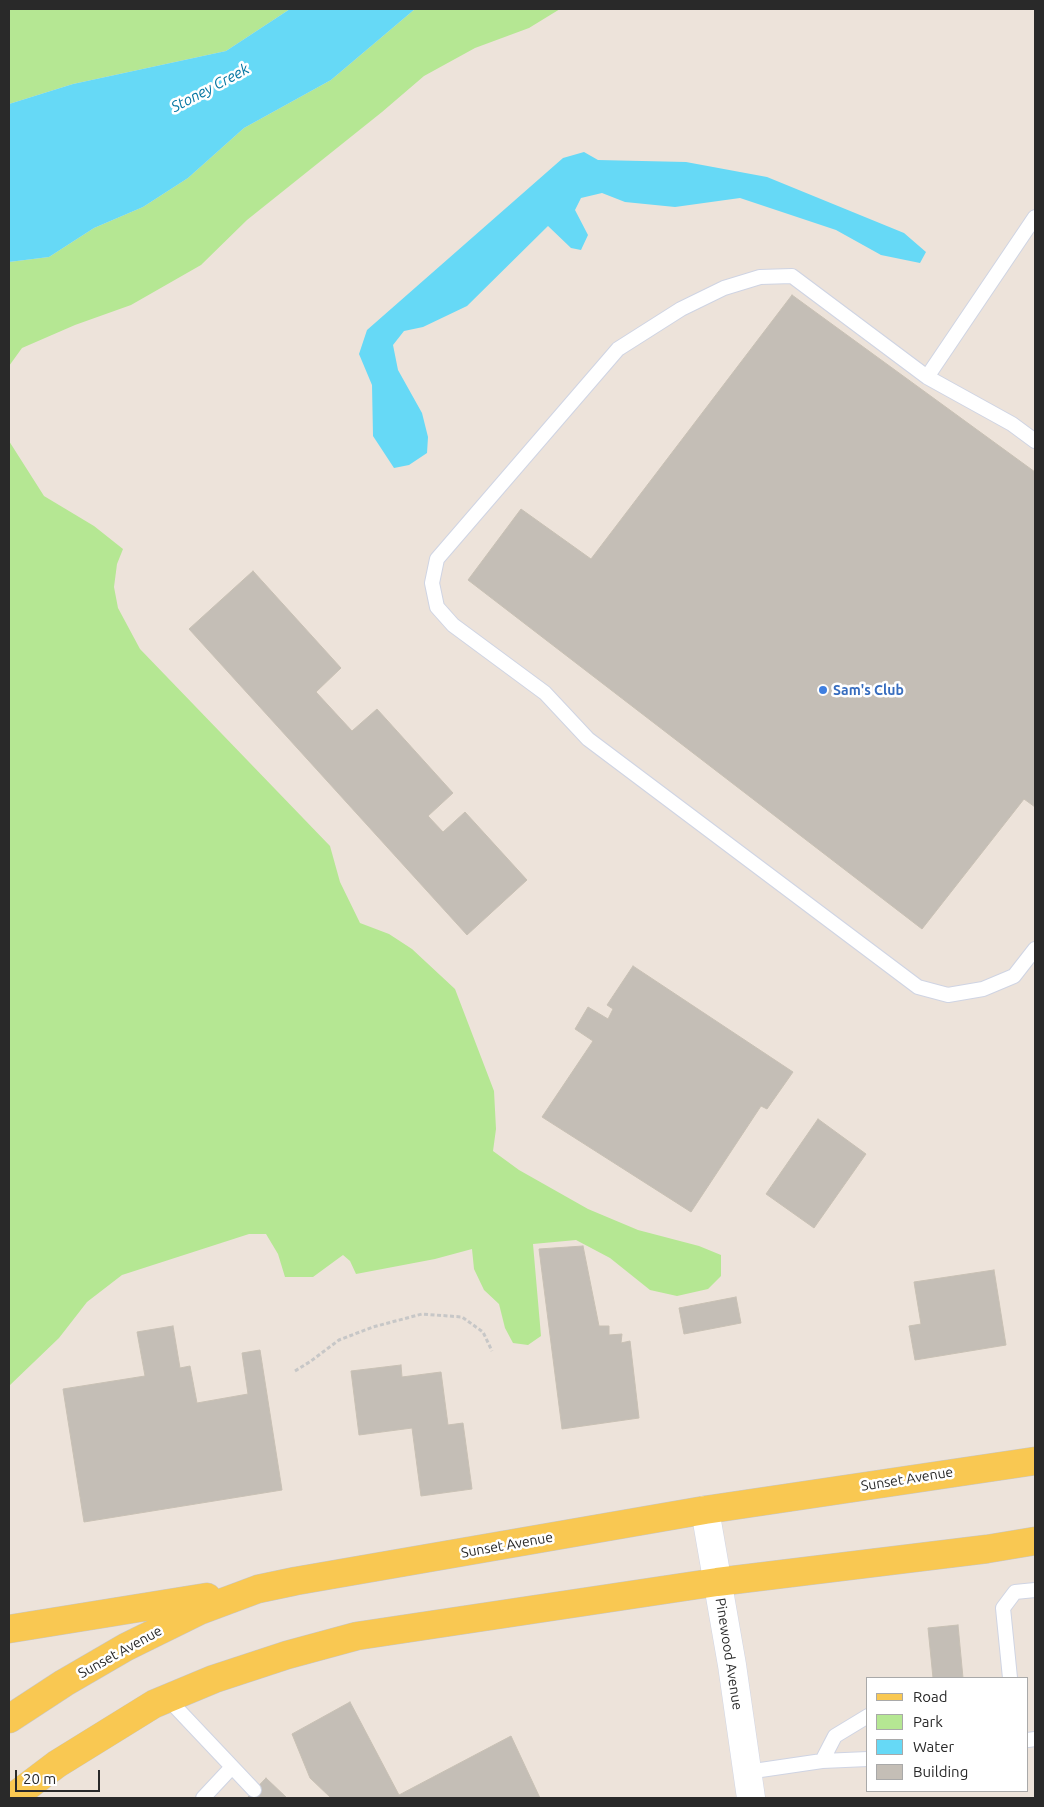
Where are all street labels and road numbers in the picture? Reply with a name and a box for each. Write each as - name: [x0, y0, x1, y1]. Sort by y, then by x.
- street label: Sunset Avenue: [860, 1463, 954, 1495]
- street label: Sunset Avenue: [460, 1529, 554, 1561]
- street label: Pinewood Avenue: [712, 1597, 746, 1711]
- street label: Sunset Avenue: [75, 1622, 165, 1682]

